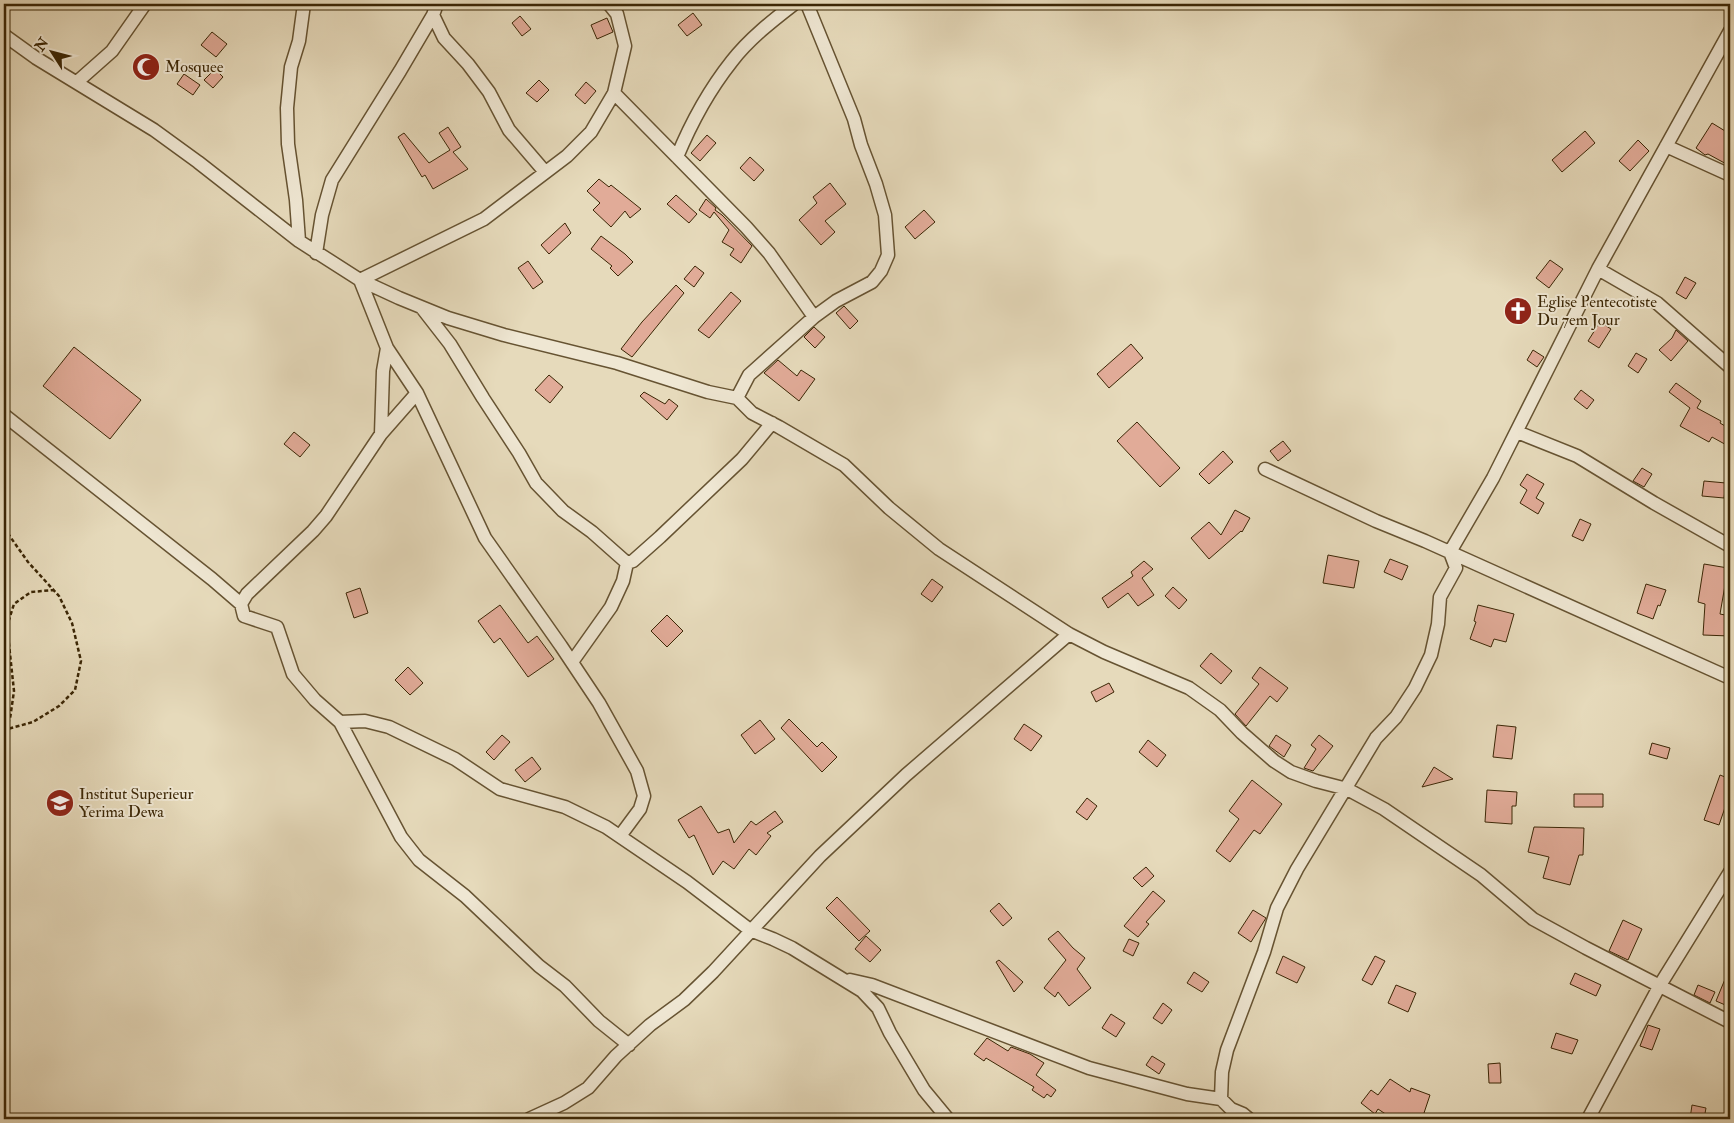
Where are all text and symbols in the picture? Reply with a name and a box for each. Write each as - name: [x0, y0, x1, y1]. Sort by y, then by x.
- north arrow: [28, 28, 78, 78]
- text: N: [31, 34, 53, 56]
- mosque icon: Mosquee: [131, 52, 161, 82]
- place label: Mosquee: [165, 57, 224, 77]
- place label: Eglise Pentecotiste Du 7em Jour: [1537, 292, 1657, 331]
- church icon: Eglise Pentecotiste Du 7em Jour: [1503, 296, 1533, 326]
- place label: Institut Superieur Yerima Dewa: [79, 784, 194, 822]
- school or university icon: Institut Superieur Yerima Dewa: [45, 788, 75, 818]

